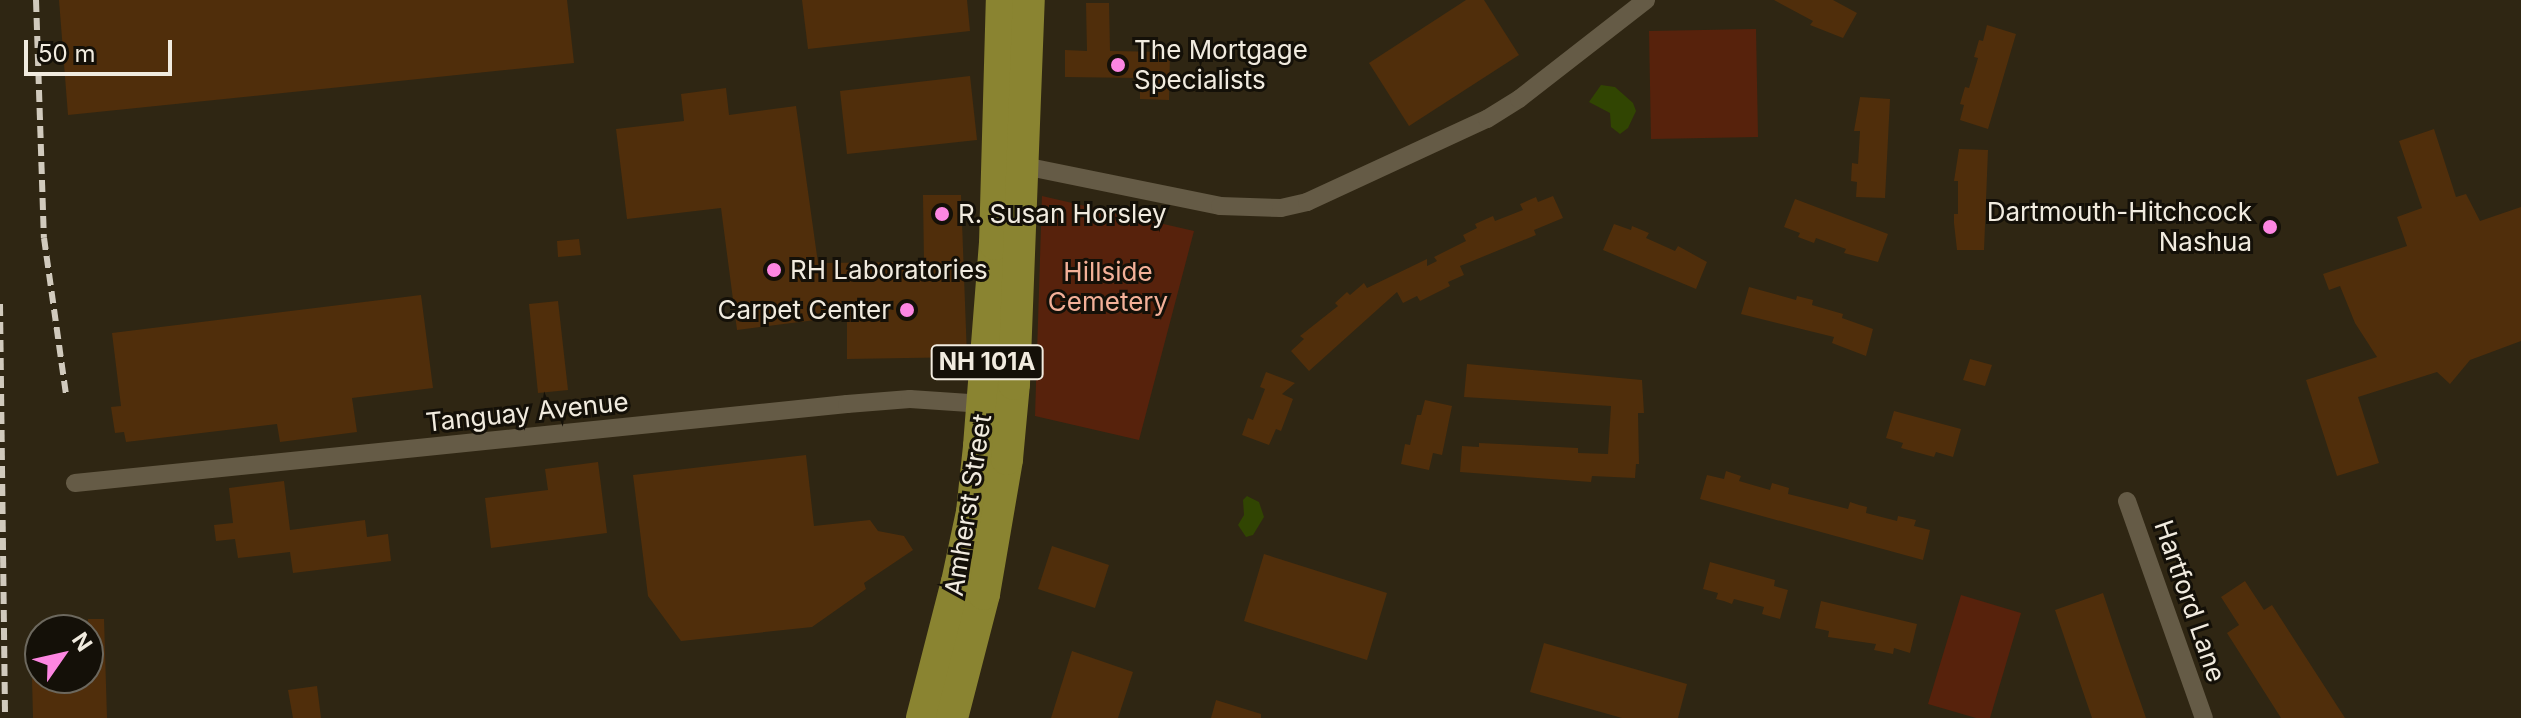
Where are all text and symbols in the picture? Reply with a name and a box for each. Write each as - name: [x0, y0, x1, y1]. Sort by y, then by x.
- scale bar: [28, 24, 176, 74]
- place label: The Mortgage Specialists: [1134, 34, 1308, 96]
- text: 50 m: [38, 39, 96, 68]
- marker: The Mortgage Specialists: [1109, 56, 1127, 74]
- place label: Dartmouth-Hitchcock Nashua: [1987, 196, 2252, 258]
- place label: R. Susan Horsley: [958, 198, 1167, 230]
- marker: R. Susan Horsley: [933, 205, 951, 223]
- marker: Dartmouth-Hitchcock Nashua: [2259, 216, 2281, 238]
- place label: RH Laboratories: [790, 254, 988, 286]
- park label: Hillside Cemetery: [1048, 256, 1168, 318]
- marker: RH Laboratories: [765, 261, 783, 279]
- place label: Carpet Center: [718, 294, 891, 326]
- marker: Carpet Center: [898, 301, 916, 319]
- road number: NH 101A: [929, 342, 1045, 382]
- street label: Tanguay Avenue: [424, 386, 630, 438]
- street label: Amherst Street: [938, 412, 998, 598]
- street label: Hartford Lane: [2148, 516, 2232, 686]
- north arrow: [24, 614, 104, 694]
- text: N: [67, 627, 98, 656]

